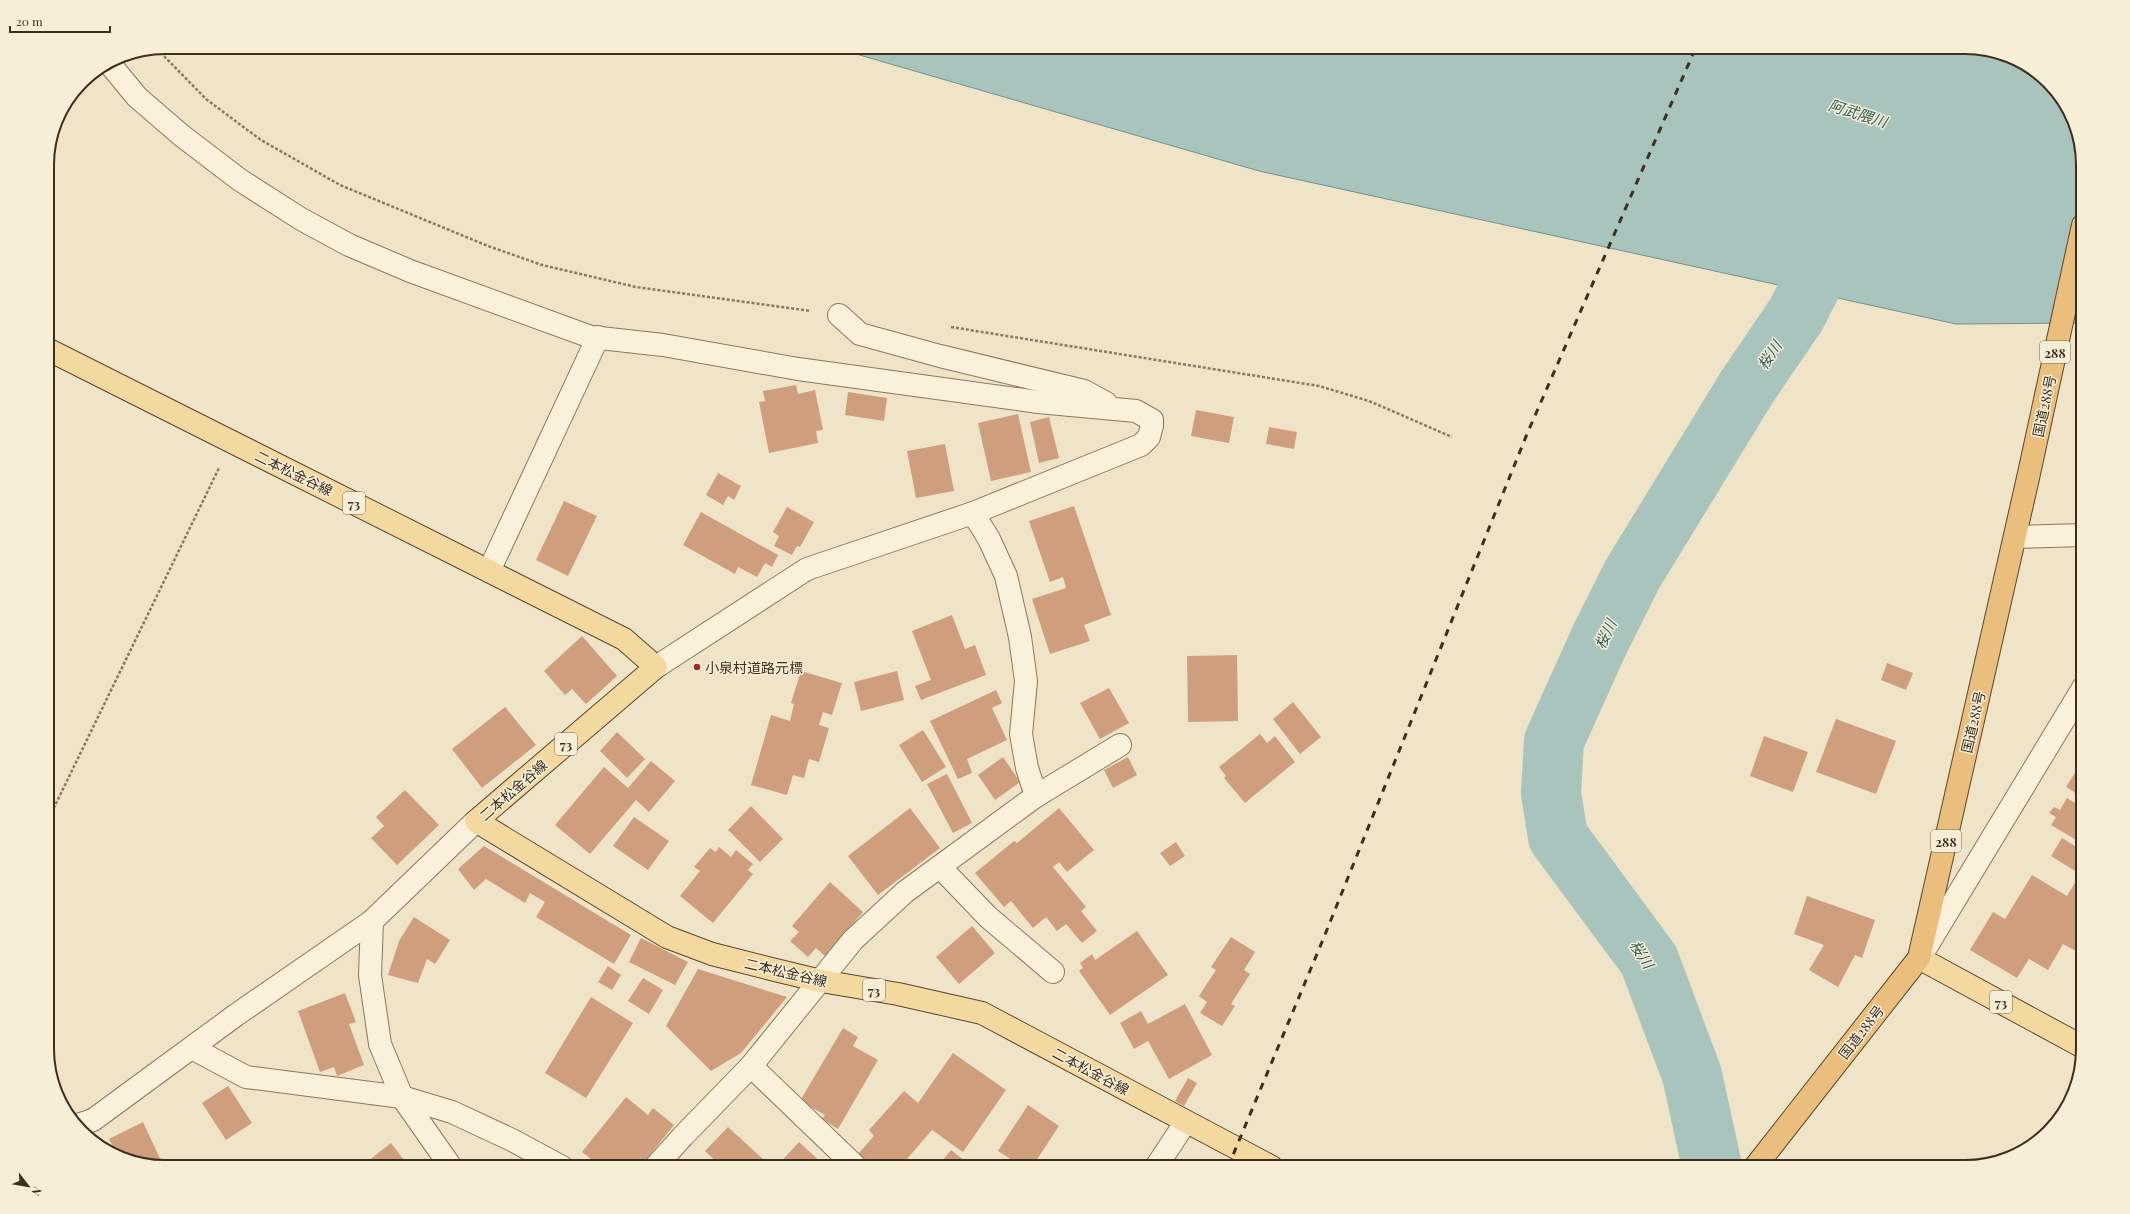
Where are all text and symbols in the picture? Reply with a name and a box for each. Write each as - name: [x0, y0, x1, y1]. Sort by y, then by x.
- scale bar: [10, 8, 110, 34]
- text: 20 m: [16, 13, 43, 29]
- water label: 阿武隈川: [1826, 94, 1892, 132]
- water label: 桜川: [1752, 335, 1787, 373]
- road number: 288: [2040, 341, 2070, 363]
- street label: 国道288号: [2028, 373, 2060, 439]
- street label: 二本松金谷線: [252, 446, 336, 500]
- road number: 73: [343, 492, 365, 514]
- water label: 桜川: [1590, 614, 1621, 652]
- place label: 小泉村道路元標: [705, 658, 803, 677]
- marker: 小泉村道路元標: [692, 662, 702, 672]
- street label: 国道288号: [1957, 689, 1989, 755]
- road number: 73: [555, 733, 577, 755]
- street label: 二本松金谷線: [475, 755, 551, 825]
- road number: 288: [1931, 830, 1961, 852]
- water label: 桜川: [1626, 936, 1659, 974]
- street label: 二本松金谷線: [743, 953, 829, 991]
- road number: 73: [863, 979, 885, 1001]
- road number: 73: [1990, 991, 2012, 1013]
- street label: 国道288号: [1834, 1001, 1888, 1063]
- street label: 二本松金谷線: [1049, 1043, 1133, 1099]
- north arrow: [8, 1166, 48, 1206]
- text: N: [28, 1184, 45, 1199]

